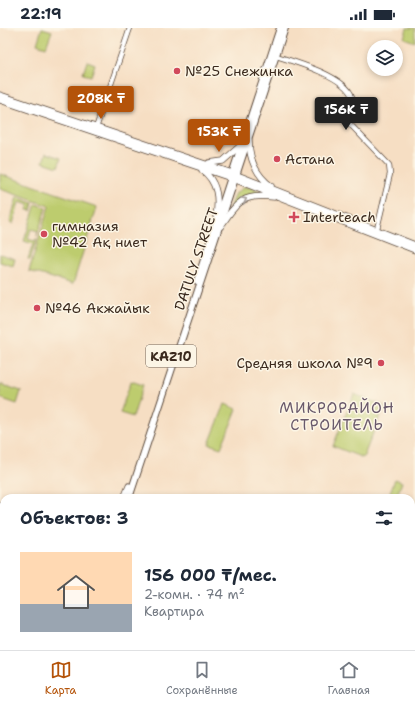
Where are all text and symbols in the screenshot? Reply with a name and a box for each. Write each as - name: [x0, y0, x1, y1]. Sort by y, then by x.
- text: 22:19: [20, 4, 62, 24]
- map controls: [367, 40, 403, 76]
- button: layers: [367, 40, 403, 76]
- place label: №25 Снежинка: [185, 62, 293, 80]
- marker: №25 Снежинка: [172, 66, 182, 76]
- pin: 208K ₸: [68, 86, 134, 120]
- text: 208K ₸: [77, 90, 125, 107]
- pin: 156K ₸: [313, 97, 379, 131]
- text: 156K ₸: [324, 101, 368, 118]
- pin: 153K ₸: [186, 119, 252, 153]
- text: 153K ₸: [197, 123, 241, 140]
- place label: Астана: [285, 150, 334, 168]
- marker: Астана: [272, 154, 282, 164]
- one-way arrow: [240, 197, 248, 205]
- street label: DATULY STREET: [170, 205, 222, 313]
- place label: Interteach: [303, 208, 376, 226]
- marker: Interteach: [288, 211, 300, 223]
- place label: гимназия №42 Ақ ниет: [52, 217, 148, 251]
- marker: гимназия №42 Ақ ниет: [39, 229, 49, 239]
- place label: №46 Акжайык: [45, 299, 150, 317]
- marker: №46 Акжайык: [32, 303, 42, 313]
- road number: KAZ10: [146, 345, 196, 367]
- place label: Средняя школа №9: [237, 354, 373, 372]
- marker: Средняя школа №9: [376, 358, 386, 368]
- district label: МИКРОРАЙОН СТРОИТЕЛЬ: [279, 397, 395, 435]
- text: Объектов: 3: [20, 507, 129, 529]
- icon: filters: [373, 507, 395, 529]
- text: 156 000 ₸/мес.: [144, 564, 277, 586]
- icon: home: [52, 568, 100, 616]
- text: 2-комн. · 74 m²: [144, 586, 245, 603]
- text: Квартира: [144, 603, 204, 620]
- tab: Карта: [45, 659, 76, 698]
- tab: Сохранённые: [166, 659, 238, 698]
- tab: Главная: [327, 659, 370, 698]

